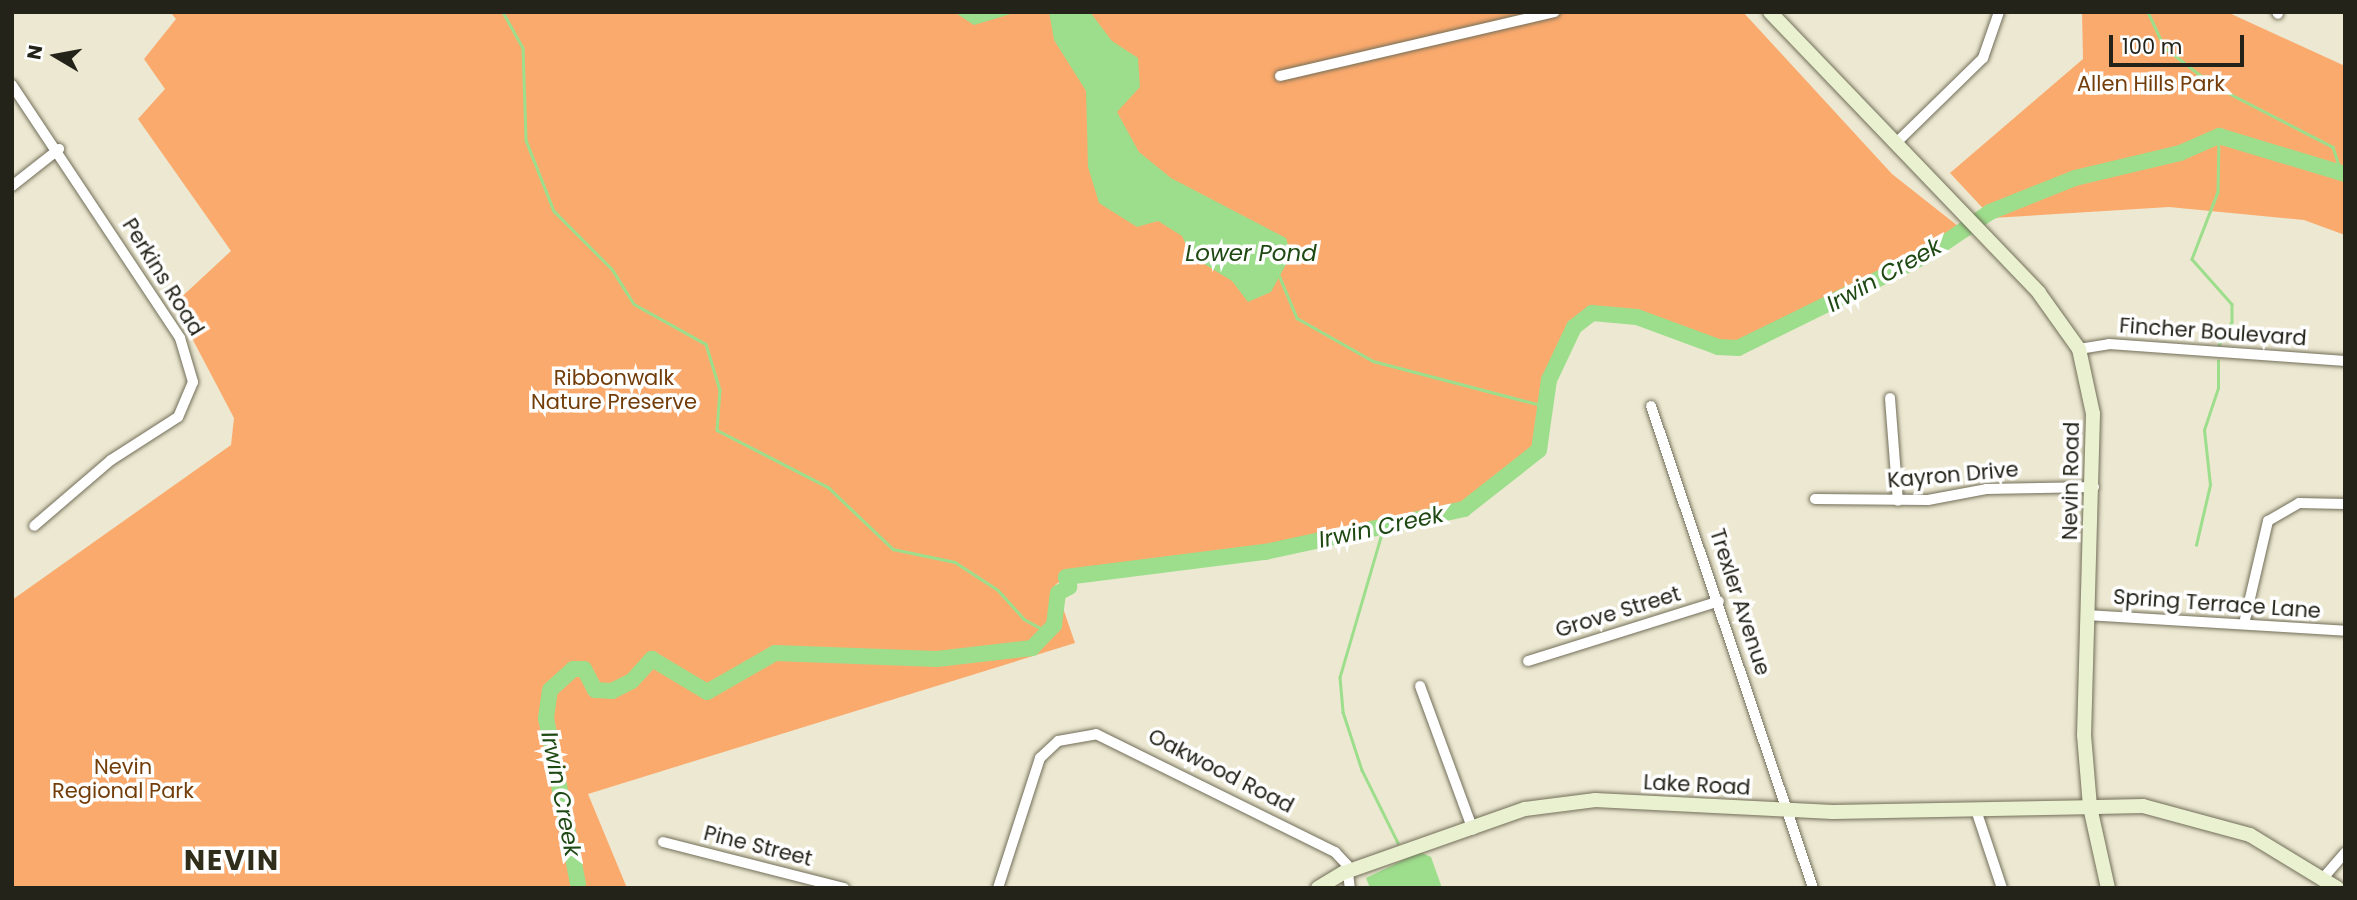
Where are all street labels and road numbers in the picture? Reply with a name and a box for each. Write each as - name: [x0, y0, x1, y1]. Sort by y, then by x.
- street label: Perkins Road: [117, 214, 209, 340]
- street label: Fincher Boulevard: [2118, 313, 2308, 351]
- street label: Nevin Road: [2057, 422, 2085, 540]
- street label: Kayron Drive: [1886, 457, 2020, 493]
- street label: Trexler Avenue: [1704, 525, 1776, 679]
- street label: Grove Street: [1552, 581, 1684, 643]
- street label: Spring Terrace Lane: [2112, 584, 2322, 624]
- street label: Oakwood Road: [1144, 723, 1298, 819]
- street label: Lake Road: [1643, 770, 1751, 800]
- street label: Pine Street: [701, 820, 815, 872]

